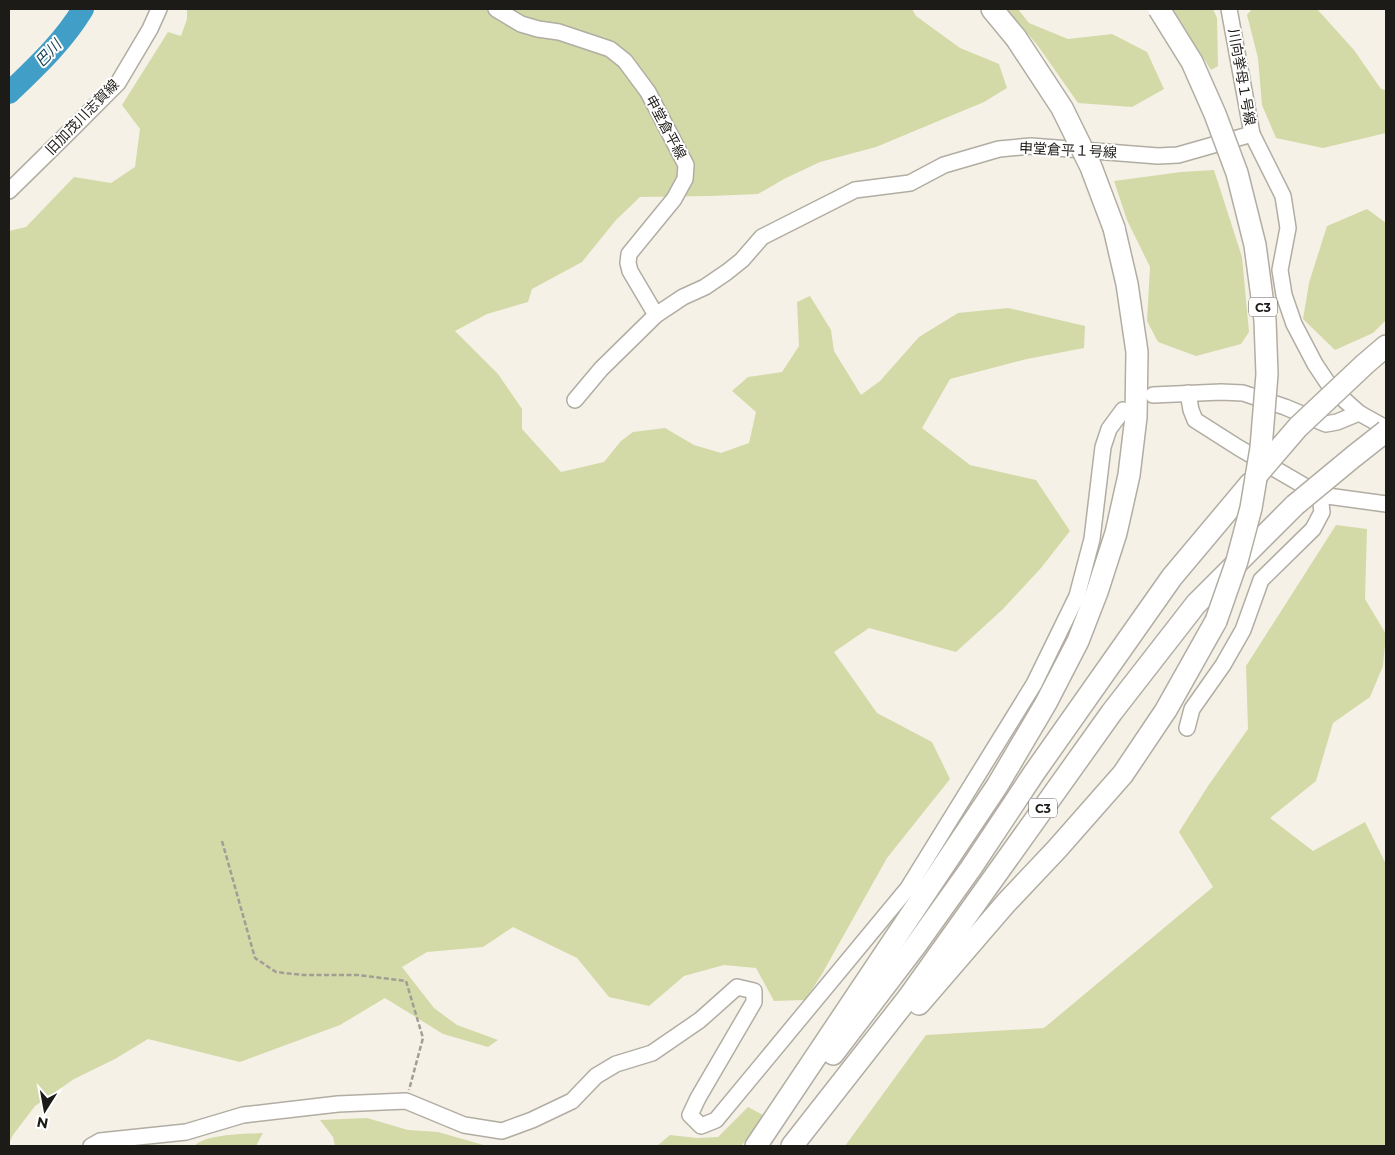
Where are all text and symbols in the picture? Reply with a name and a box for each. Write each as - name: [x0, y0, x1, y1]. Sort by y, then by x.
- street label: 川向挙母１号線: [1225, 27, 1259, 127]
- water label: 巴川: [31, 34, 67, 70]
- street label: 旧加茂川志賀線: [41, 76, 123, 158]
- street label: 申堂倉平線: [642, 92, 690, 162]
- street label: 申堂倉平１号線: [1019, 138, 1117, 162]
- road number: C3: [1249, 298, 1277, 316]
- road number: C3: [1029, 798, 1057, 818]
- north arrow: [20, 1085, 70, 1135]
- text: N: [35, 1113, 50, 1133]

